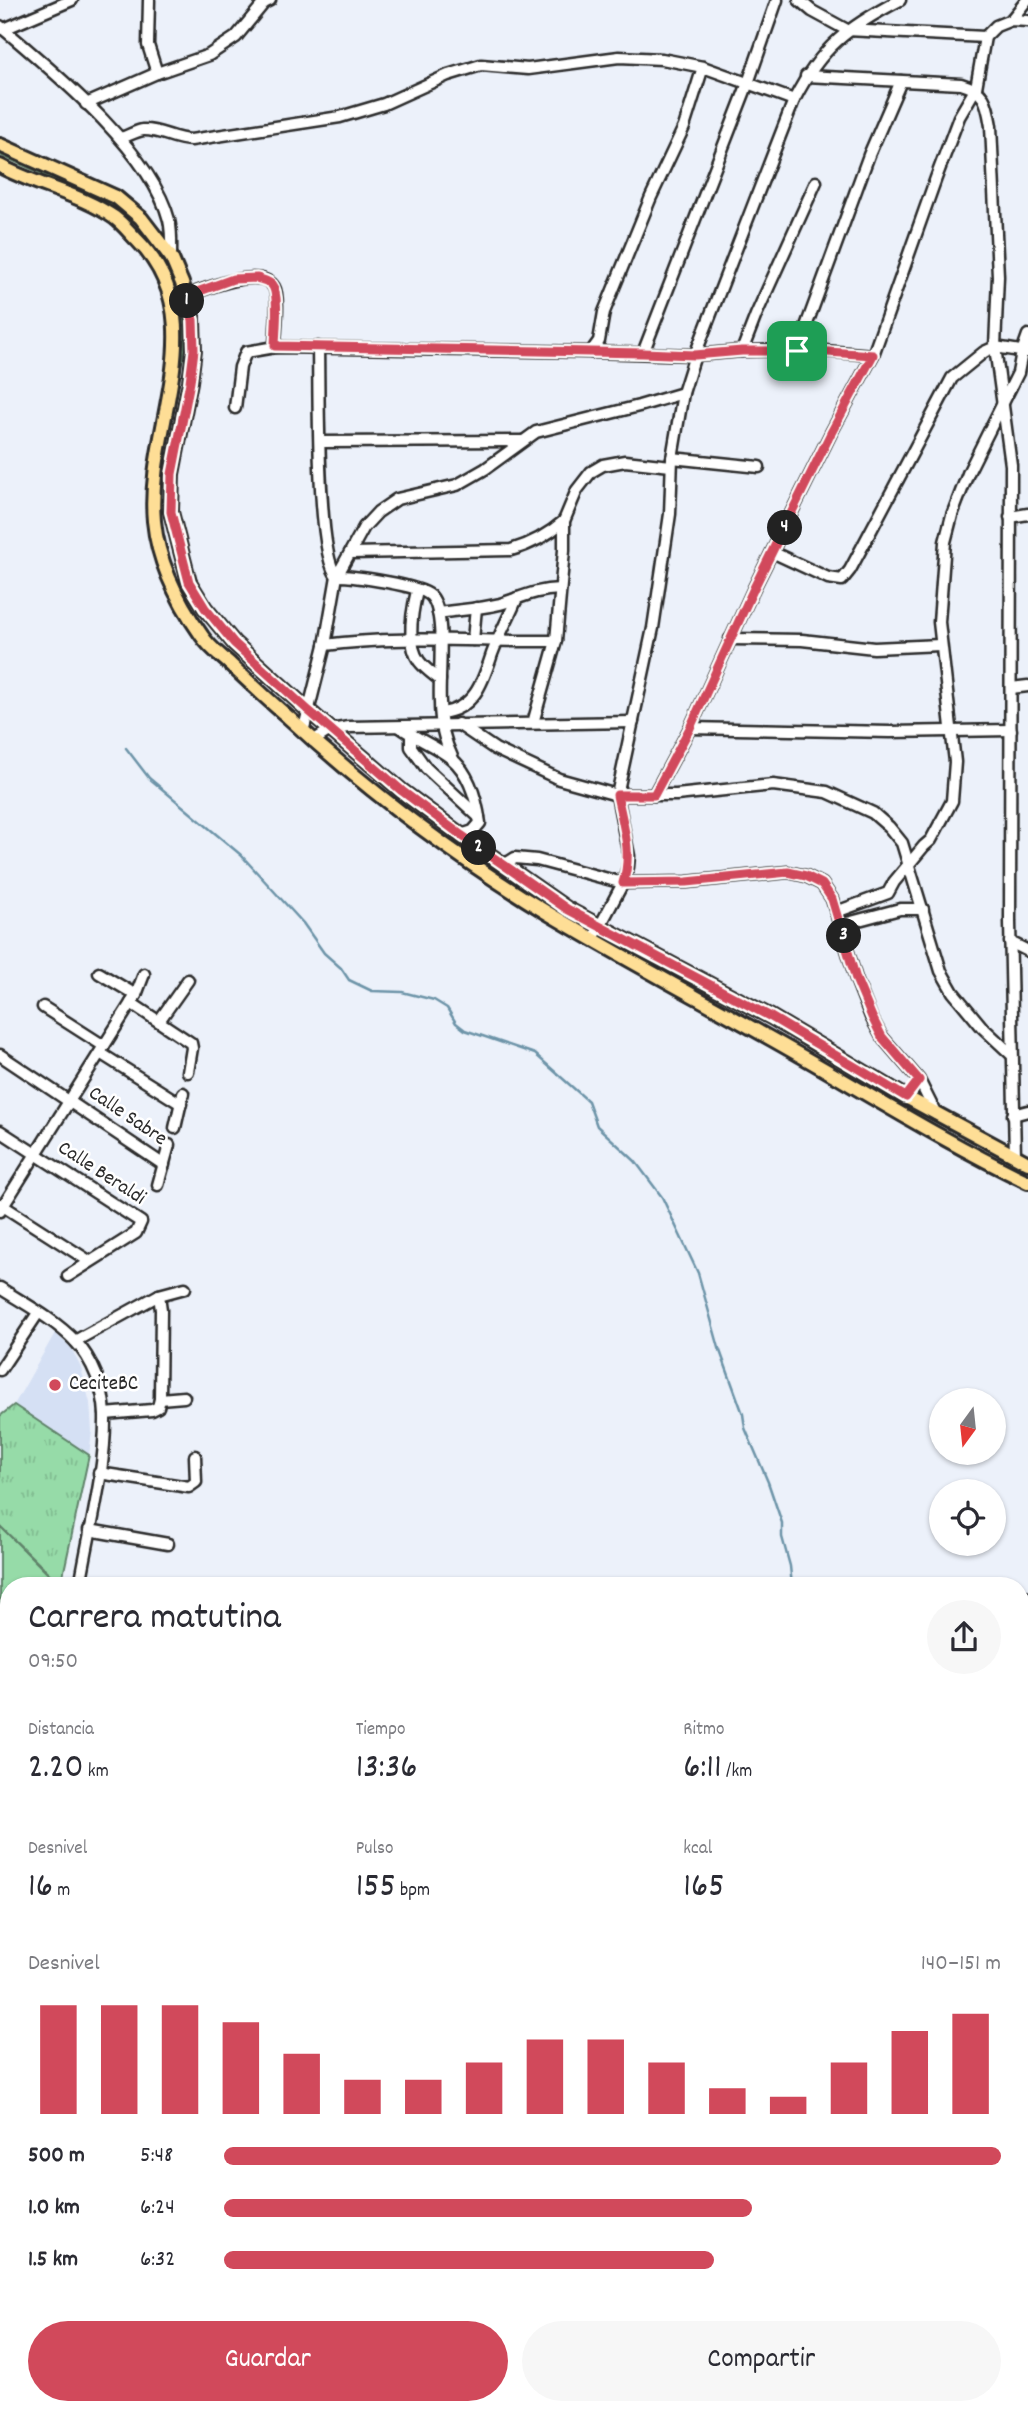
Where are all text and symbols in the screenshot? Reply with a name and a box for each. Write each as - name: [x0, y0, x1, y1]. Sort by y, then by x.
- pin: 1: [170, 284, 204, 318]
- text: 1: [184, 287, 189, 314]
- pin: [767, 321, 827, 381]
- icon: arrive: [778, 332, 816, 370]
- pin: 4: [768, 510, 802, 546]
- text: 4: [781, 514, 788, 541]
- pin: 2: [462, 830, 496, 866]
- text: 2: [474, 834, 483, 861]
- pin: 3: [826, 918, 862, 954]
- text: 3: [839, 922, 848, 949]
- street label: Calle Sabre: [82, 1080, 172, 1154]
- street label: Calle Beraldi: [51, 1134, 151, 1214]
- place label: CeciteBC: [69, 1370, 138, 1400]
- marker: CeciteBC: [47, 1377, 63, 1393]
- north arrow: [929, 1388, 1006, 1465]
- map controls: [929, 1388, 1006, 1556]
- button: locate: [929, 1479, 1006, 1556]
- text: Carrera matutina: [28, 1592, 281, 1647]
- button: share: [927, 1600, 1001, 1674]
- text: 09:50: [28, 1646, 78, 1679]
- text: Distancia: [28, 1717, 94, 1744]
- text: Tiempo: [356, 1717, 405, 1744]
- text: Ritmo: [683, 1717, 725, 1744]
- text: 2.20: [28, 1744, 83, 1794]
- text: 13:36: [356, 1744, 417, 1794]
- text: 6:11: [683, 1744, 722, 1794]
- text: km: [83, 1759, 109, 1786]
- text: /km: [722, 1759, 752, 1786]
- text: Desnivel: [28, 1836, 87, 1863]
- text: Pulso: [356, 1836, 393, 1863]
- text: kcal: [683, 1836, 712, 1863]
- text: 16: [28, 1863, 53, 1913]
- text: 155: [356, 1863, 396, 1913]
- text: 165: [683, 1863, 724, 1913]
- text: m: [53, 1878, 70, 1905]
- text: bpm: [396, 1878, 430, 1905]
- text: Desnivel: [28, 1948, 100, 1981]
- text: 140–151 m: [921, 1948, 1001, 1981]
- text: 500 m: [28, 2140, 85, 2173]
- text: 5:48: [140, 2140, 173, 2173]
- text: 1.0 km: [28, 2192, 80, 2225]
- text: 6:24: [140, 2192, 175, 2225]
- text: 1.5 km: [28, 2244, 78, 2277]
- text: 6:32: [140, 2244, 175, 2277]
- button: Guardar: [28, 2321, 508, 2401]
- button: Compartir: [522, 2321, 1001, 2401]

